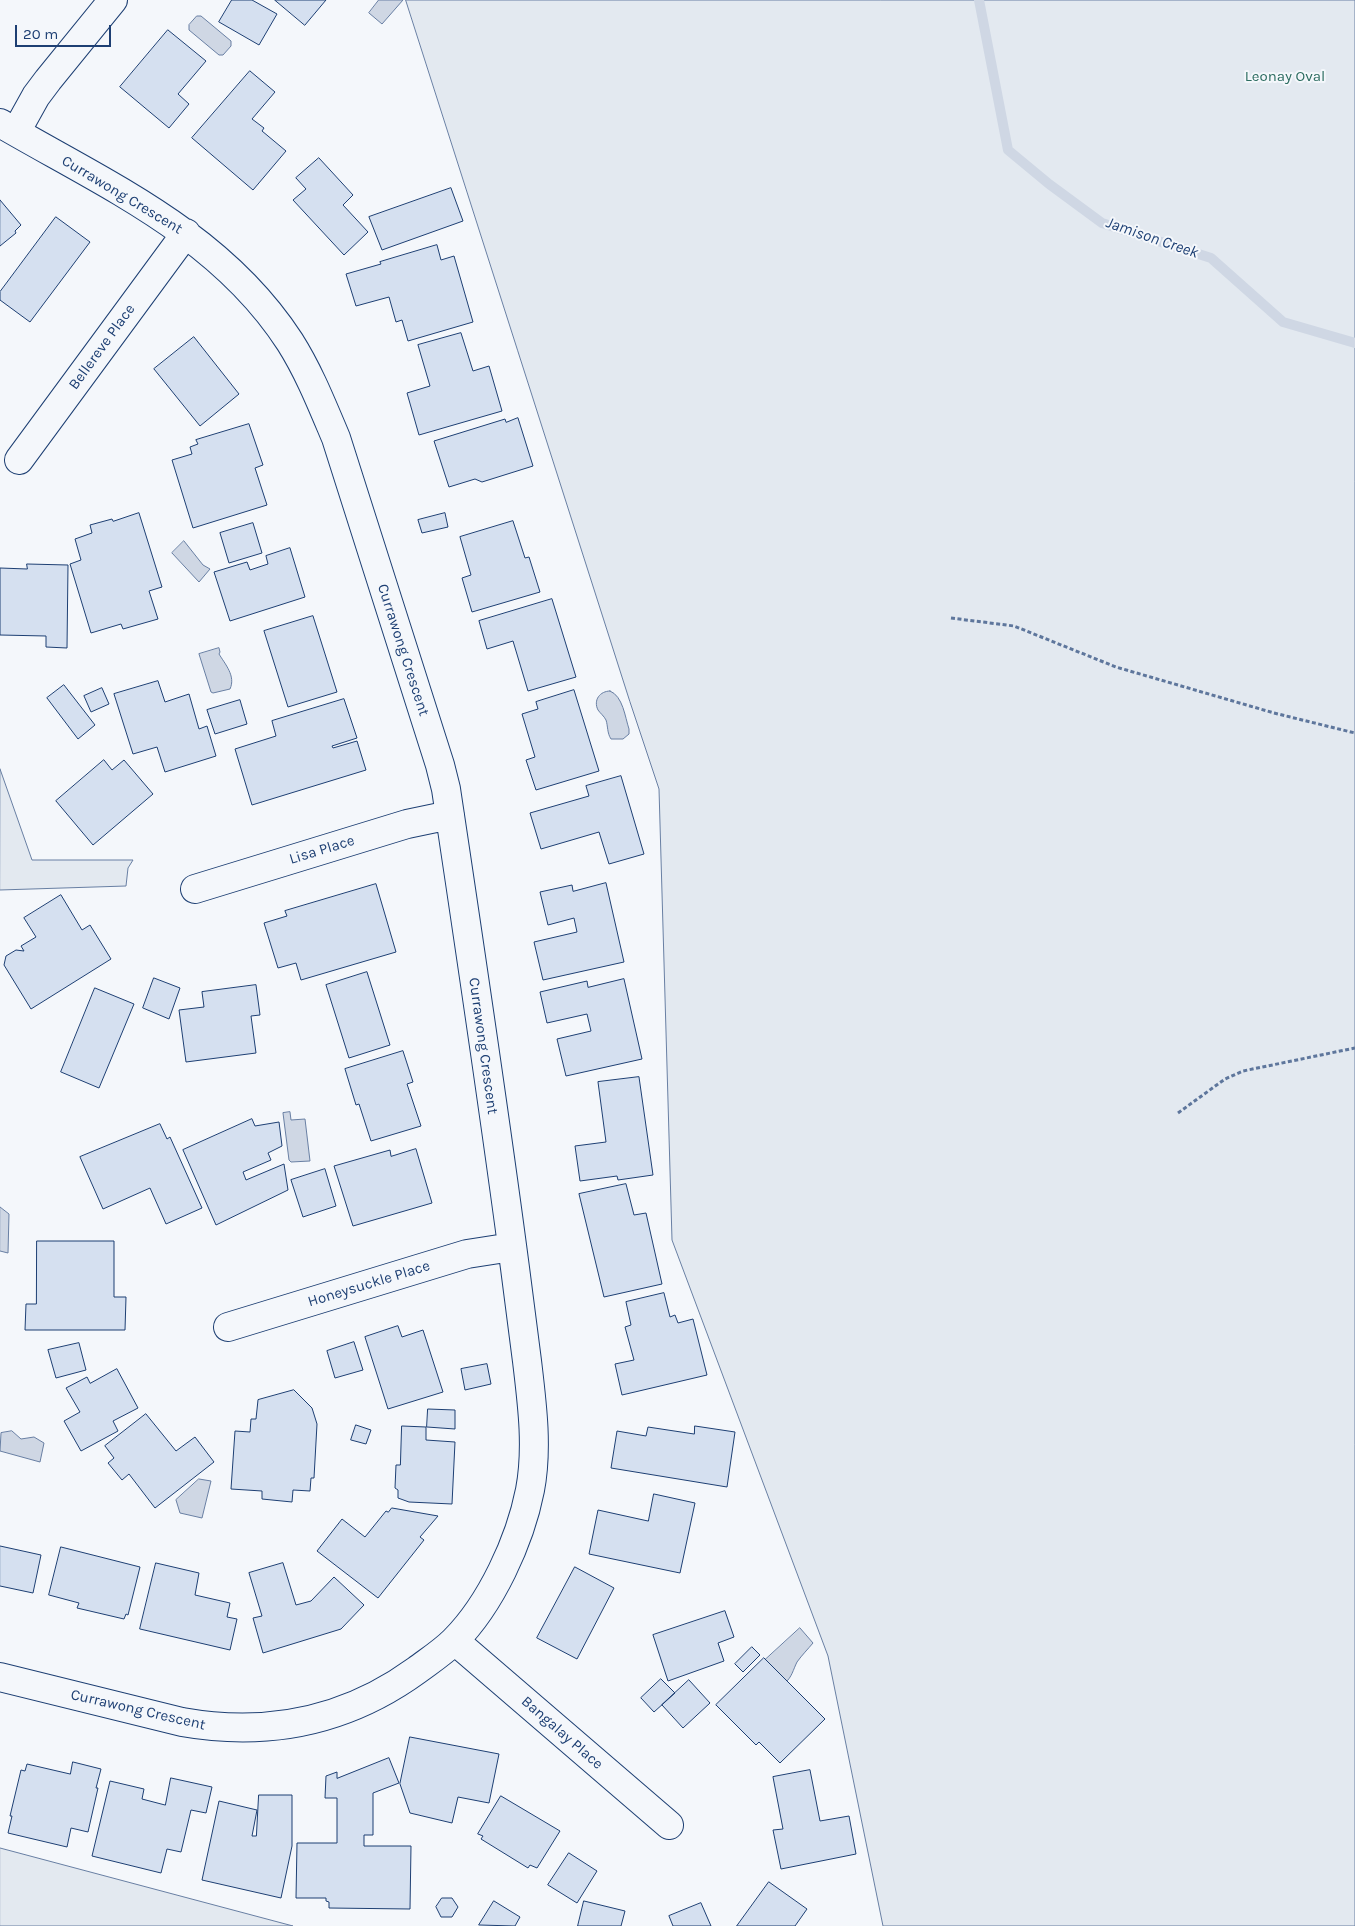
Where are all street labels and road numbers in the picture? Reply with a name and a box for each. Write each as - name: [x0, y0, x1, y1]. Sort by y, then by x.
- street label: Currawong Crescent: [58, 152, 186, 238]
- street label: Bellereve Place: [65, 301, 139, 393]
- street label: Currawong Crescent: [373, 582, 433, 718]
- street label: Lisa Place: [287, 832, 357, 868]
- street label: Currawong Crescent: [464, 976, 502, 1116]
- street label: Honeysuckle Place: [306, 1257, 432, 1311]
- street label: Currawong Crescent: [69, 1686, 207, 1734]
- street label: Bangalay Place: [517, 1693, 607, 1773]

